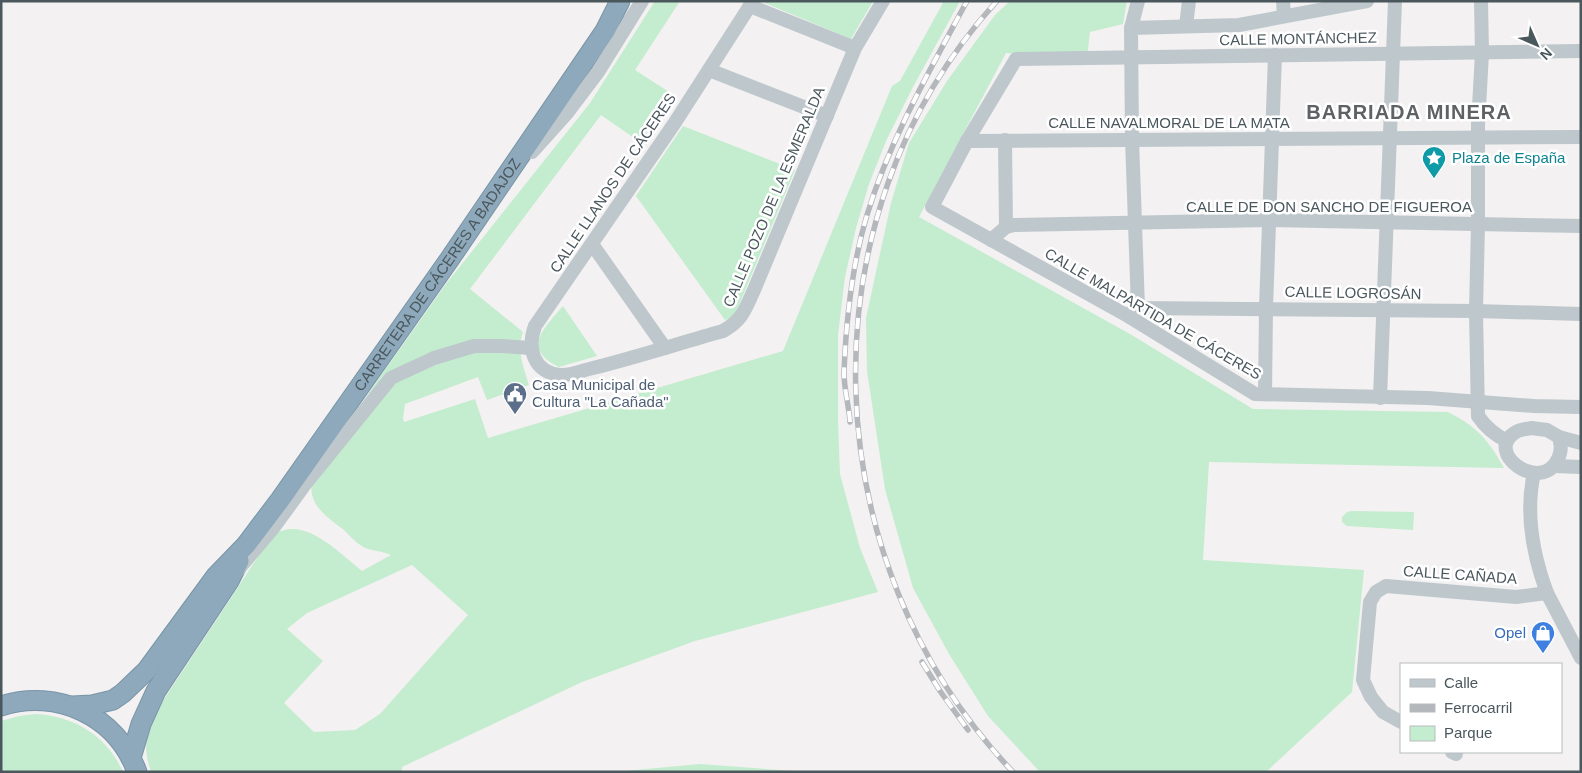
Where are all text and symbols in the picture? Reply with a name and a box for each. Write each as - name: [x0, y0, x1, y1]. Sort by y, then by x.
- north arrow: [1512, 20, 1562, 70]
- street label: CALLE MONTÁNCHEZ: [1219, 29, 1377, 48]
- text: N: [1537, 45, 1555, 63]
- street label: CALLE POZO DE LA ESMERALDA: [719, 84, 828, 309]
- street label: CALLE LLANOS DE CÁCERES: [546, 90, 679, 276]
- district label: BARRIADA MINERA: [1306, 101, 1512, 123]
- street label: CALLE NAVALMORAL DE LA MATA: [1048, 114, 1290, 131]
- place icon: Plaza de España: [1421, 145, 1447, 179]
- place label: Plaza de España: [1452, 149, 1566, 166]
- street label: CARRETERA DE CÁCERES A BADAJOZ: [350, 155, 524, 394]
- street label: CALLE DE DON SANCHO DE FIGUEROA: [1186, 198, 1472, 215]
- street label: CALLE MALPARTIDA DE CÁCERES: [1042, 244, 1264, 383]
- street label: CALLE LOGROSÁN: [1285, 283, 1422, 302]
- place label: Casa Municipal de Cultura "La Cañada": [532, 376, 669, 410]
- public building icon: Casa Municipal de Cultura "La Cañada": [502, 381, 528, 415]
- street label: CALLE CAÑADA: [1402, 562, 1518, 587]
- shop icon: Opel: [1530, 620, 1556, 654]
- place label: Opel: [1494, 624, 1526, 641]
- legend: [1400, 663, 1562, 753]
- text: Calle: [1444, 674, 1478, 691]
- text: Ferrocarril: [1444, 699, 1512, 716]
- text: Parque: [1444, 724, 1492, 741]

